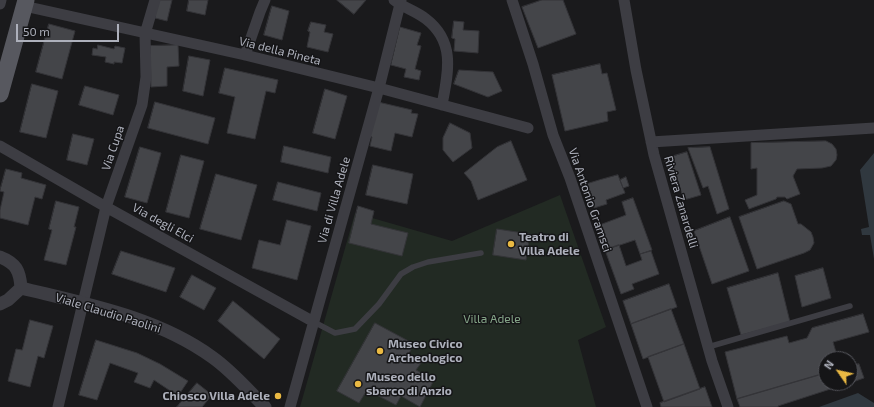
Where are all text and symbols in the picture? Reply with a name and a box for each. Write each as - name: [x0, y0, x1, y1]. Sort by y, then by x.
- scale bar: [18, 16, 121, 42]
- text: 50 m: [23, 24, 50, 38]
- street label: Via della Pineta: [238, 34, 322, 68]
- street label: Via Cupa: [99, 124, 127, 172]
- street label: Via Antonio Gramsci: [565, 146, 615, 254]
- street label: Riviera Zanardelli: [661, 154, 701, 250]
- street label: Via di Villa Adele: [315, 155, 353, 245]
- street label: Via degli Elci: [130, 200, 196, 246]
- place label: Teatro di Villa Adele: [519, 230, 580, 258]
- marker: Teatro di Villa Adele: [506, 239, 516, 249]
- street label: Viale Claudio Paolini: [53, 290, 163, 336]
- park label: Villa Adele: [463, 312, 521, 326]
- place label: Museo Civico Archeologico: [388, 337, 462, 365]
- marker: Museo Civico Archeologico: [375, 346, 385, 356]
- north arrow: [818, 351, 858, 391]
- text: N: [821, 358, 836, 372]
- place label: Museo dello sbarco di Anzio: [366, 370, 452, 398]
- marker: Museo dello sbarco di Anzio: [353, 379, 363, 389]
- place label: Chiosco Villa Adele: [162, 389, 270, 403]
- marker: Chiosco Villa Adele: [273, 391, 283, 401]

